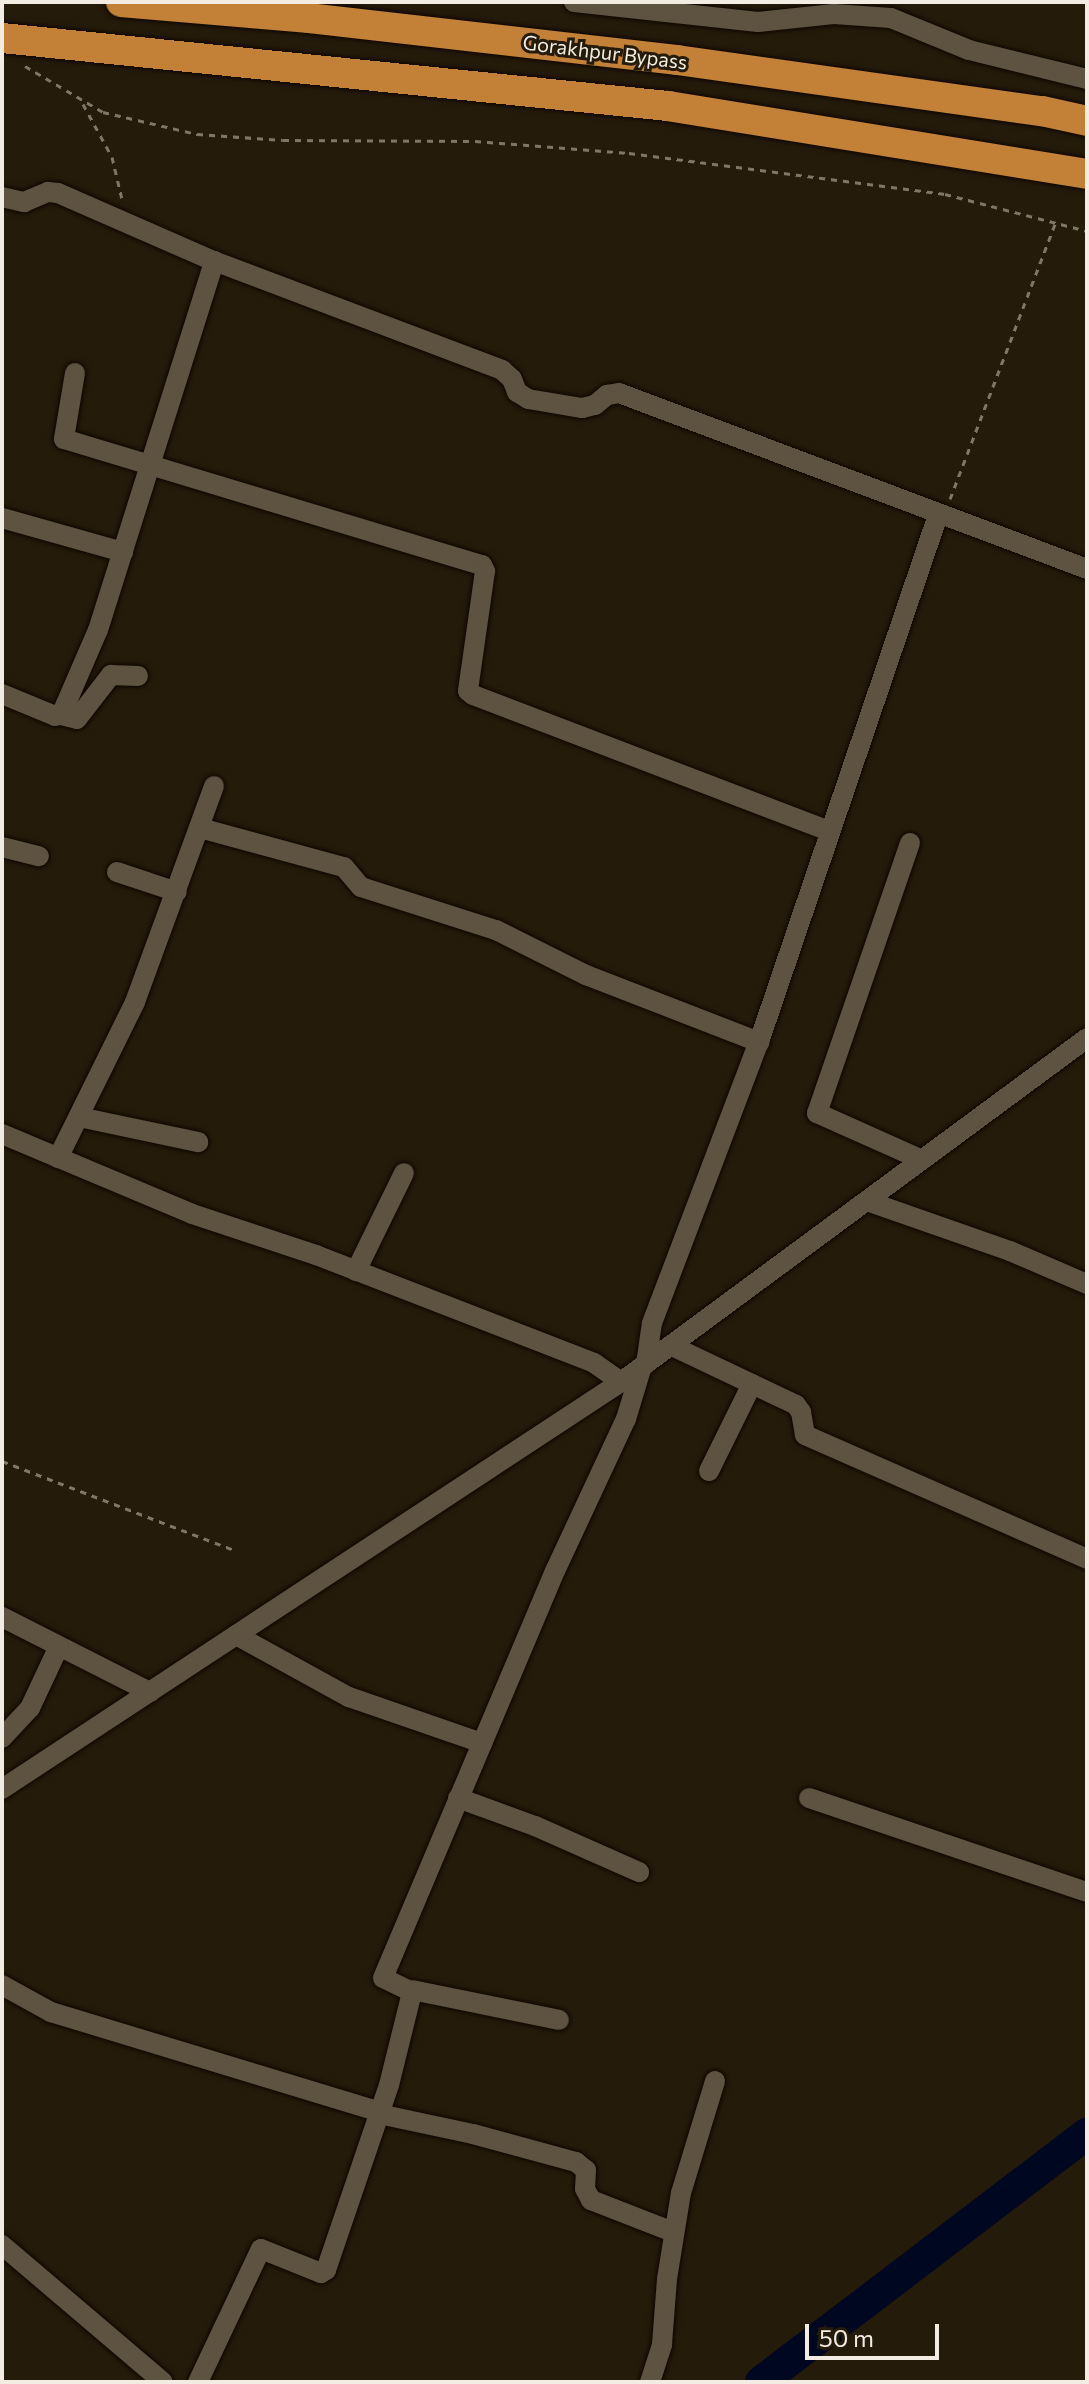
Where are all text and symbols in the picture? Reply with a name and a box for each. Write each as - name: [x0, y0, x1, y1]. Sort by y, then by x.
- street label: Gorakhpur Bypass: [521, 30, 689, 74]
- scale bar: [809, 2308, 943, 2358]
- text: 50 m: [819, 2323, 874, 2352]

